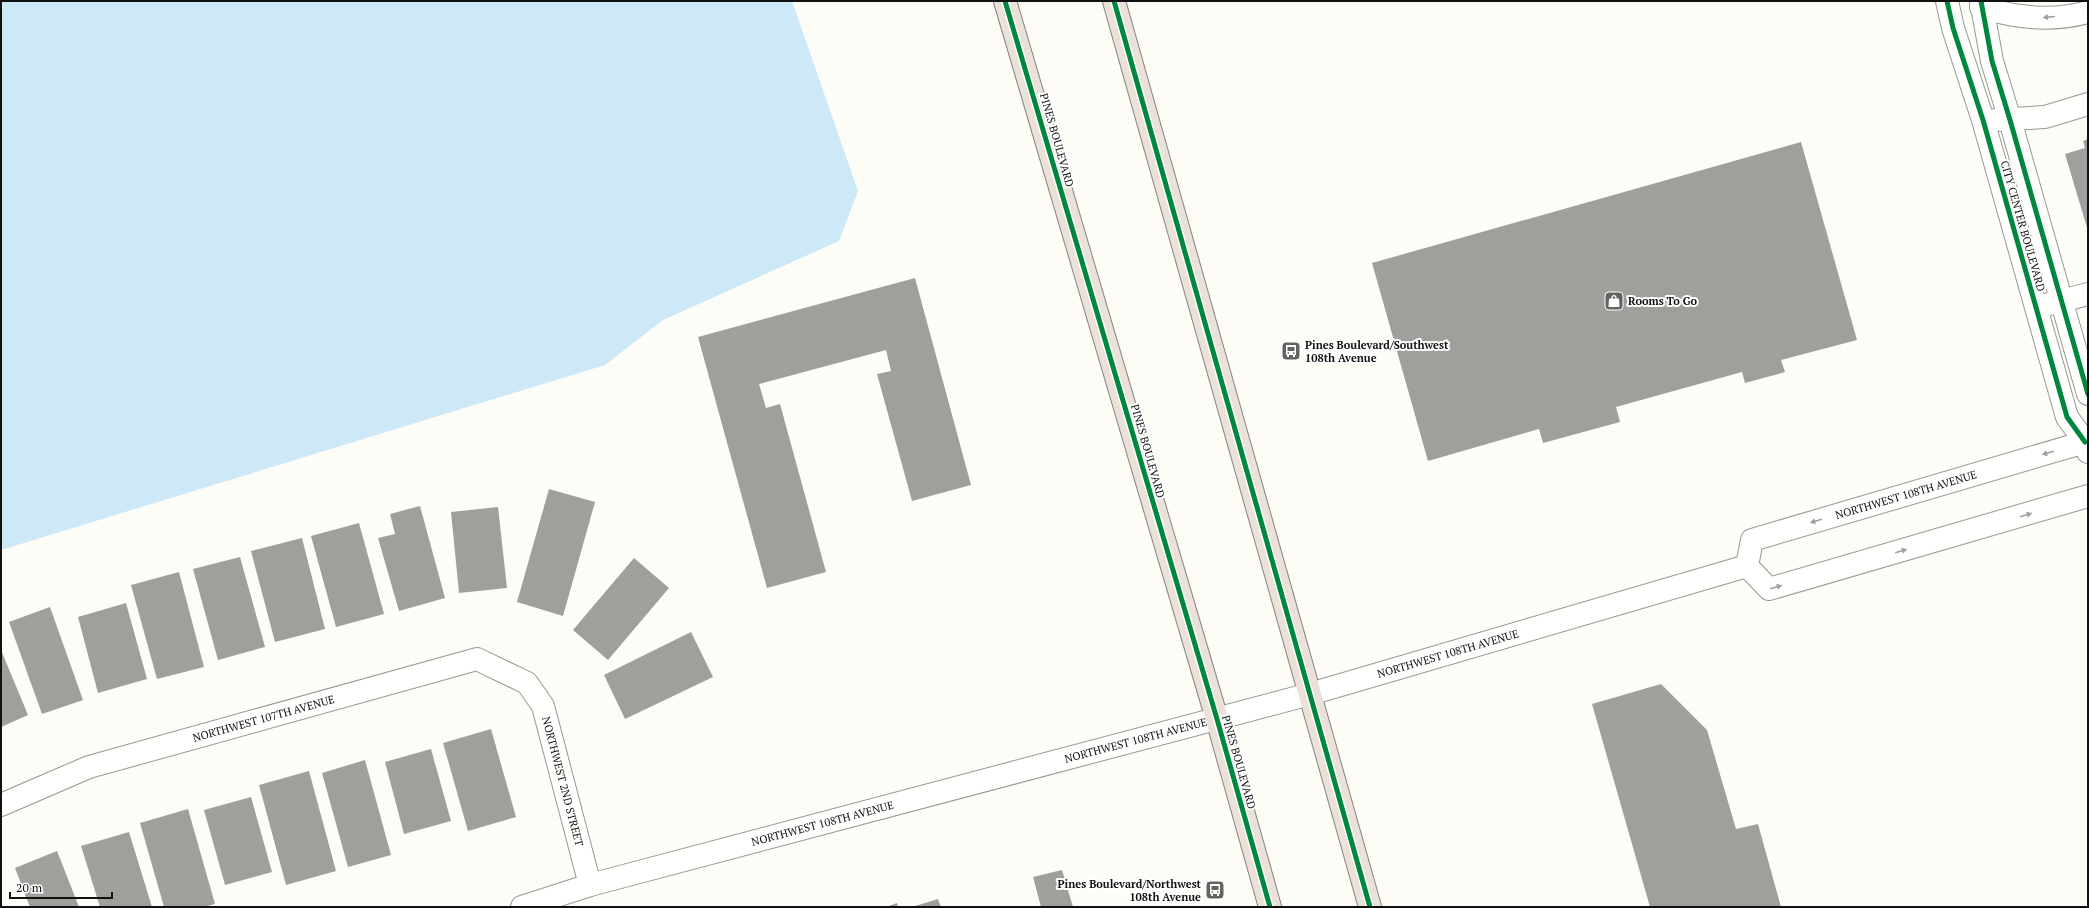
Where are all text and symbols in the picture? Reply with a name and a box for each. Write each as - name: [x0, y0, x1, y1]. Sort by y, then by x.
- one-way arrow: [2043, 14, 2055, 20]
- street label: PINES BOULEVARD: [1037, 92, 1077, 189]
- street label: CITY CENTER BOULEVARD: [1998, 159, 2048, 293]
- shop icon: Rooms To Go: [1603, 290, 1625, 312]
- place label: Rooms To Go: [1628, 294, 1698, 308]
- place label: Pines Boulevard/Southwest 108th Avenue: [1305, 338, 1449, 365]
- bus stop icon: Pines Boulevard/Southwest 108th Avenue: [1280, 340, 1302, 362]
- street label: PINES BOULEVARD: [1128, 403, 1168, 500]
- one-way arrow: [2042, 450, 2054, 456]
- street label: NORTHWEST 108TH AVENUE: [1834, 467, 1978, 522]
- one-way arrow: [2020, 512, 2032, 518]
- one-way arrow: [1809, 518, 1821, 524]
- one-way arrow: [1895, 548, 1907, 554]
- one-way arrow: [1770, 584, 1782, 590]
- street label: NORTHWEST 108TH AVENUE: [1375, 626, 1520, 681]
- street label: NORTHWEST 107TH AVENUE: [191, 692, 336, 745]
- street label: PINES BOULEVARD: [1219, 714, 1259, 811]
- street label: NORTHWEST 2ND STREET: [539, 715, 587, 848]
- street label: NORTHWEST 108TH AVENUE: [1063, 715, 1208, 766]
- street label: NORTHWEST 108TH AVENUE: [750, 798, 895, 849]
- scale bar: [10, 874, 112, 900]
- place label: Pines Boulevard/Northwest 108th Avenue: [1058, 877, 1202, 904]
- bus stop icon: Pines Boulevard/Northwest 108th Avenue: [1204, 879, 1226, 901]
- text: 20 m: [16, 880, 43, 895]

